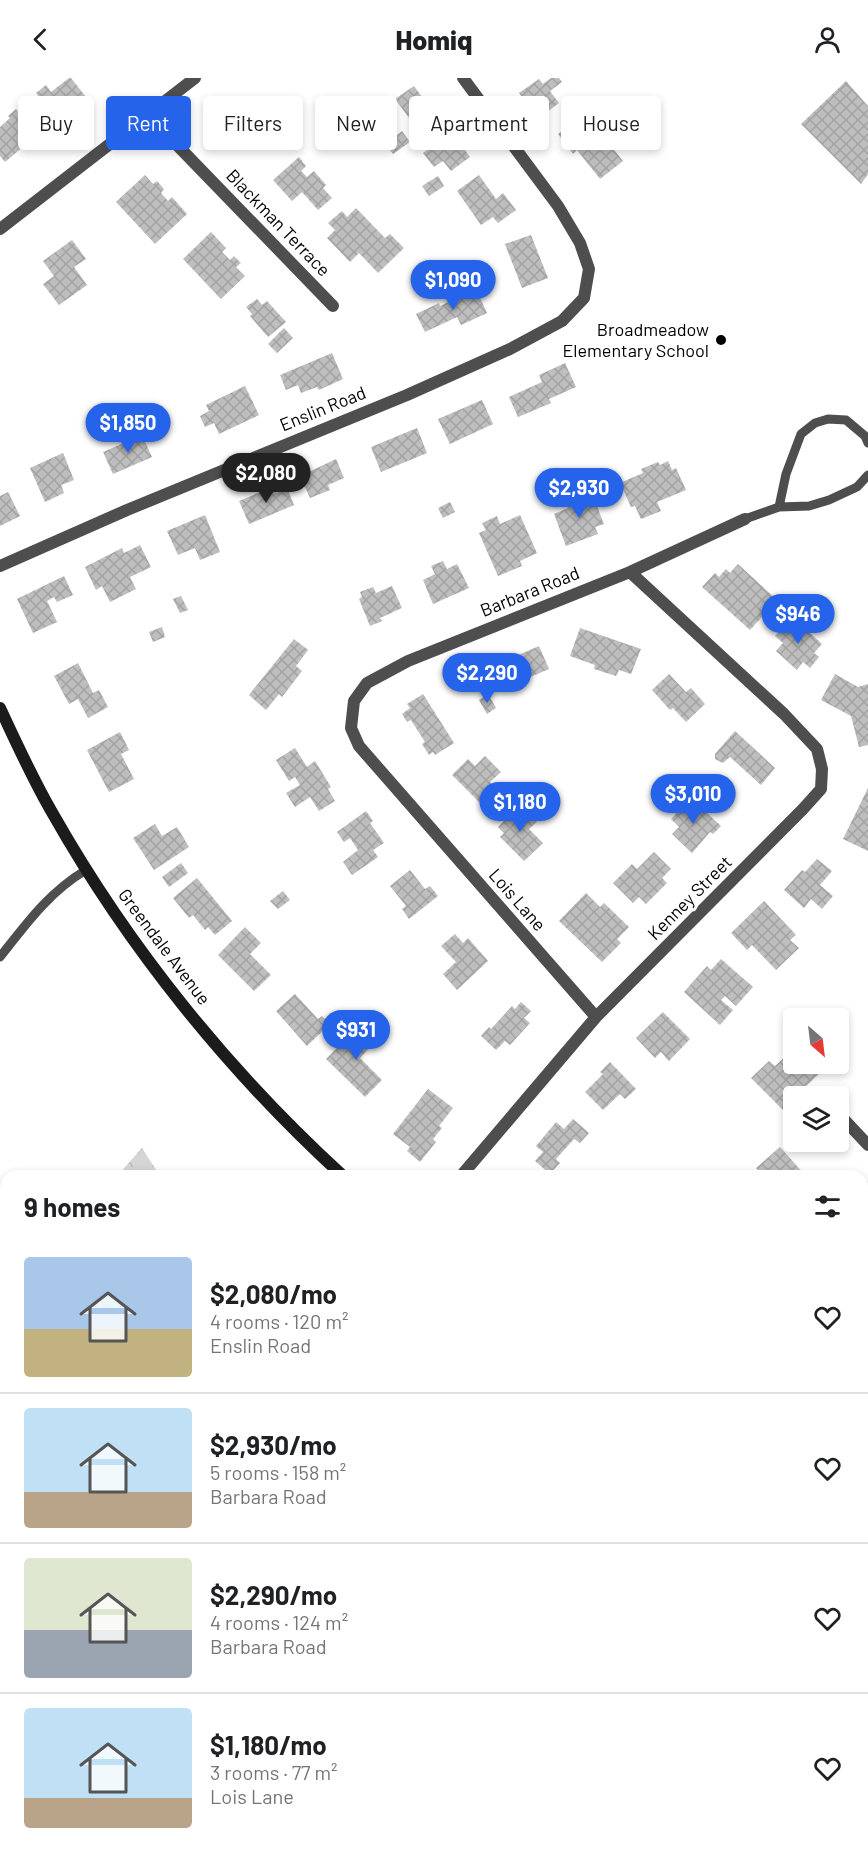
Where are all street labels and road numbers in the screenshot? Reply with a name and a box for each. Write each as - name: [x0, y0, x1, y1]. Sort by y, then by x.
- street label: Blackman Terrace: [222, 164, 335, 280]
- street label: Enslin Road: [276, 381, 369, 435]
- street label: Barbara Road: [477, 561, 582, 621]
- street label: Kenney Street: [643, 851, 736, 944]
- street label: Lois Lane: [485, 864, 551, 935]
- street label: Greendale Avenue: [114, 884, 216, 1009]

